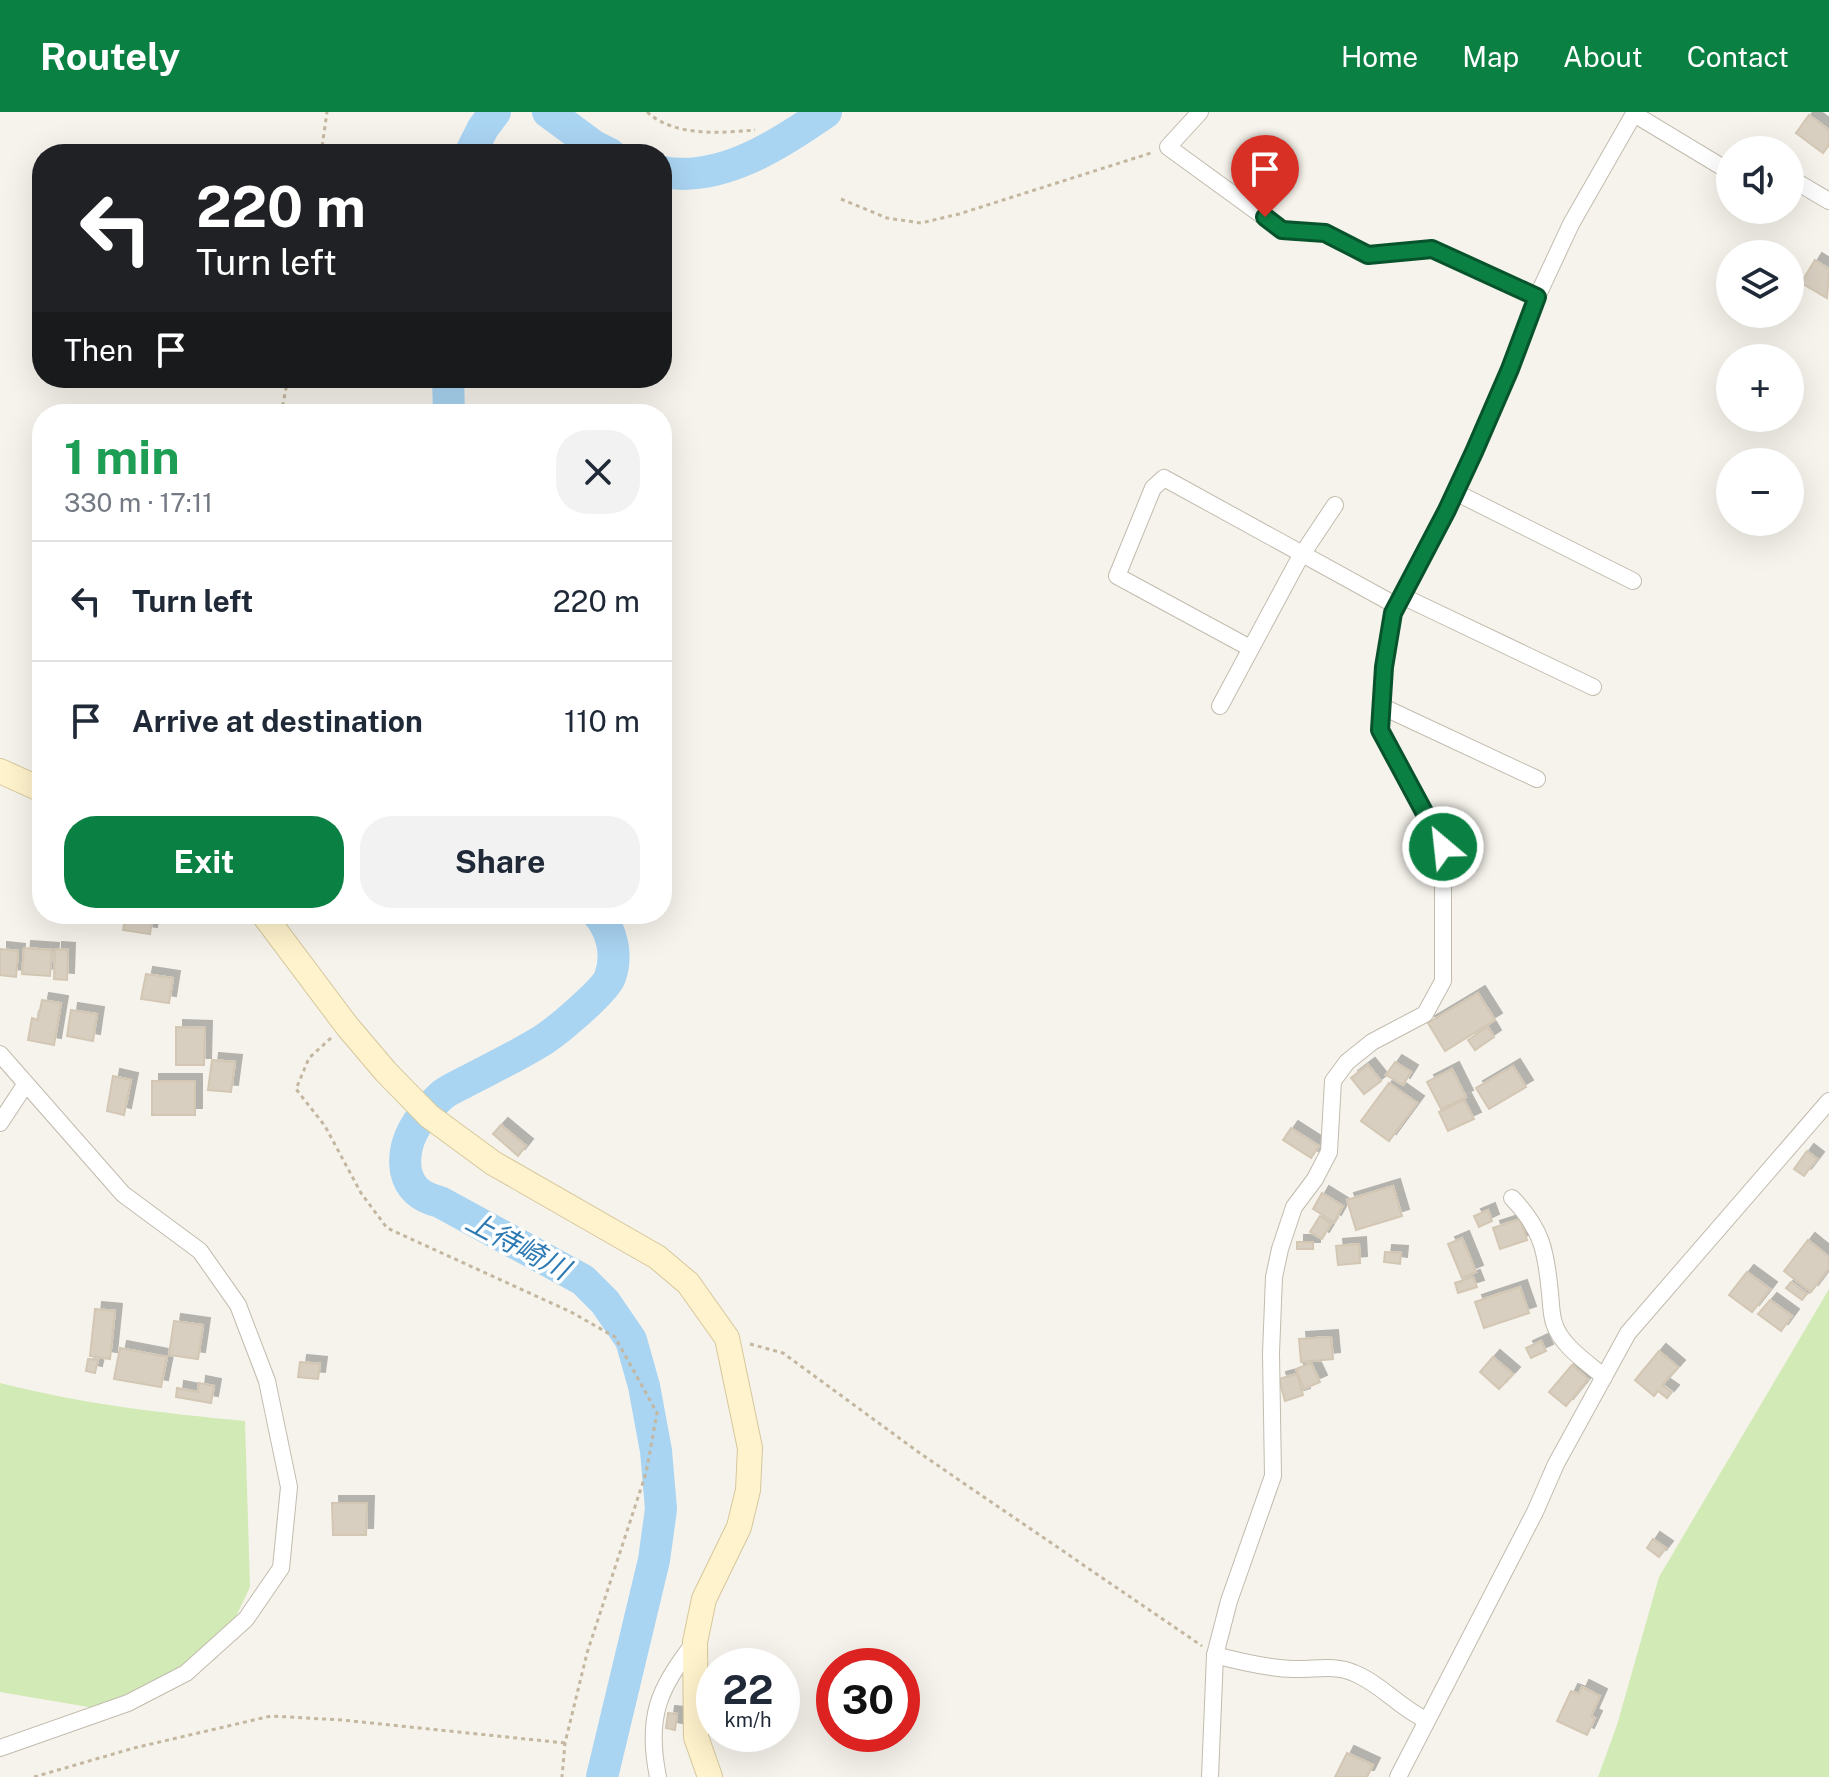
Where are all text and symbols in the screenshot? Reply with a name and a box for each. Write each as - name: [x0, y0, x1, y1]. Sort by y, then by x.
- text: Routely: [40, 34, 180, 79]
- text: Home: [1341, 40, 1418, 73]
- text: Map: [1462, 40, 1519, 73]
- text: About: [1563, 40, 1643, 73]
- text: Contact: [1687, 40, 1789, 73]
- pin: [1231, 135, 1299, 217]
- map controls: [1716, 136, 1804, 536]
- button: sound: [1716, 136, 1804, 224]
- icon: arrive: [1243, 147, 1287, 191]
- text: 220 m: [196, 174, 366, 240]
- icon: left: [64, 176, 168, 280]
- button: layers: [1716, 240, 1804, 328]
- text: Turn left: [196, 241, 337, 283]
- icon: arrive: [149, 328, 193, 372]
- text: Then: [64, 332, 133, 368]
- button: +: [1716, 344, 1804, 432]
- text: 1 min: [64, 428, 180, 485]
- button: close: [556, 430, 640, 514]
- button: −: [1716, 448, 1804, 536]
- text: 330 m · 17:11: [64, 487, 213, 518]
- icon: left: [64, 579, 108, 623]
- text: Turn left: [132, 583, 253, 619]
- text: 220 m: [553, 583, 640, 619]
- icon: arrive: [64, 699, 108, 743]
- text: Arrive at destination: [132, 703, 423, 739]
- text: 110 m: [564, 703, 640, 739]
- position arrow: [1401, 805, 1485, 889]
- button: Exit: [64, 816, 344, 908]
- button: Share: [360, 816, 640, 908]
- water label: 上待崎川: [461, 1204, 578, 1287]
- speed limit sign: 30: [816, 1648, 920, 1752]
- text: 22: [723, 1666, 773, 1713]
- text: km/h: [724, 1708, 772, 1732]

